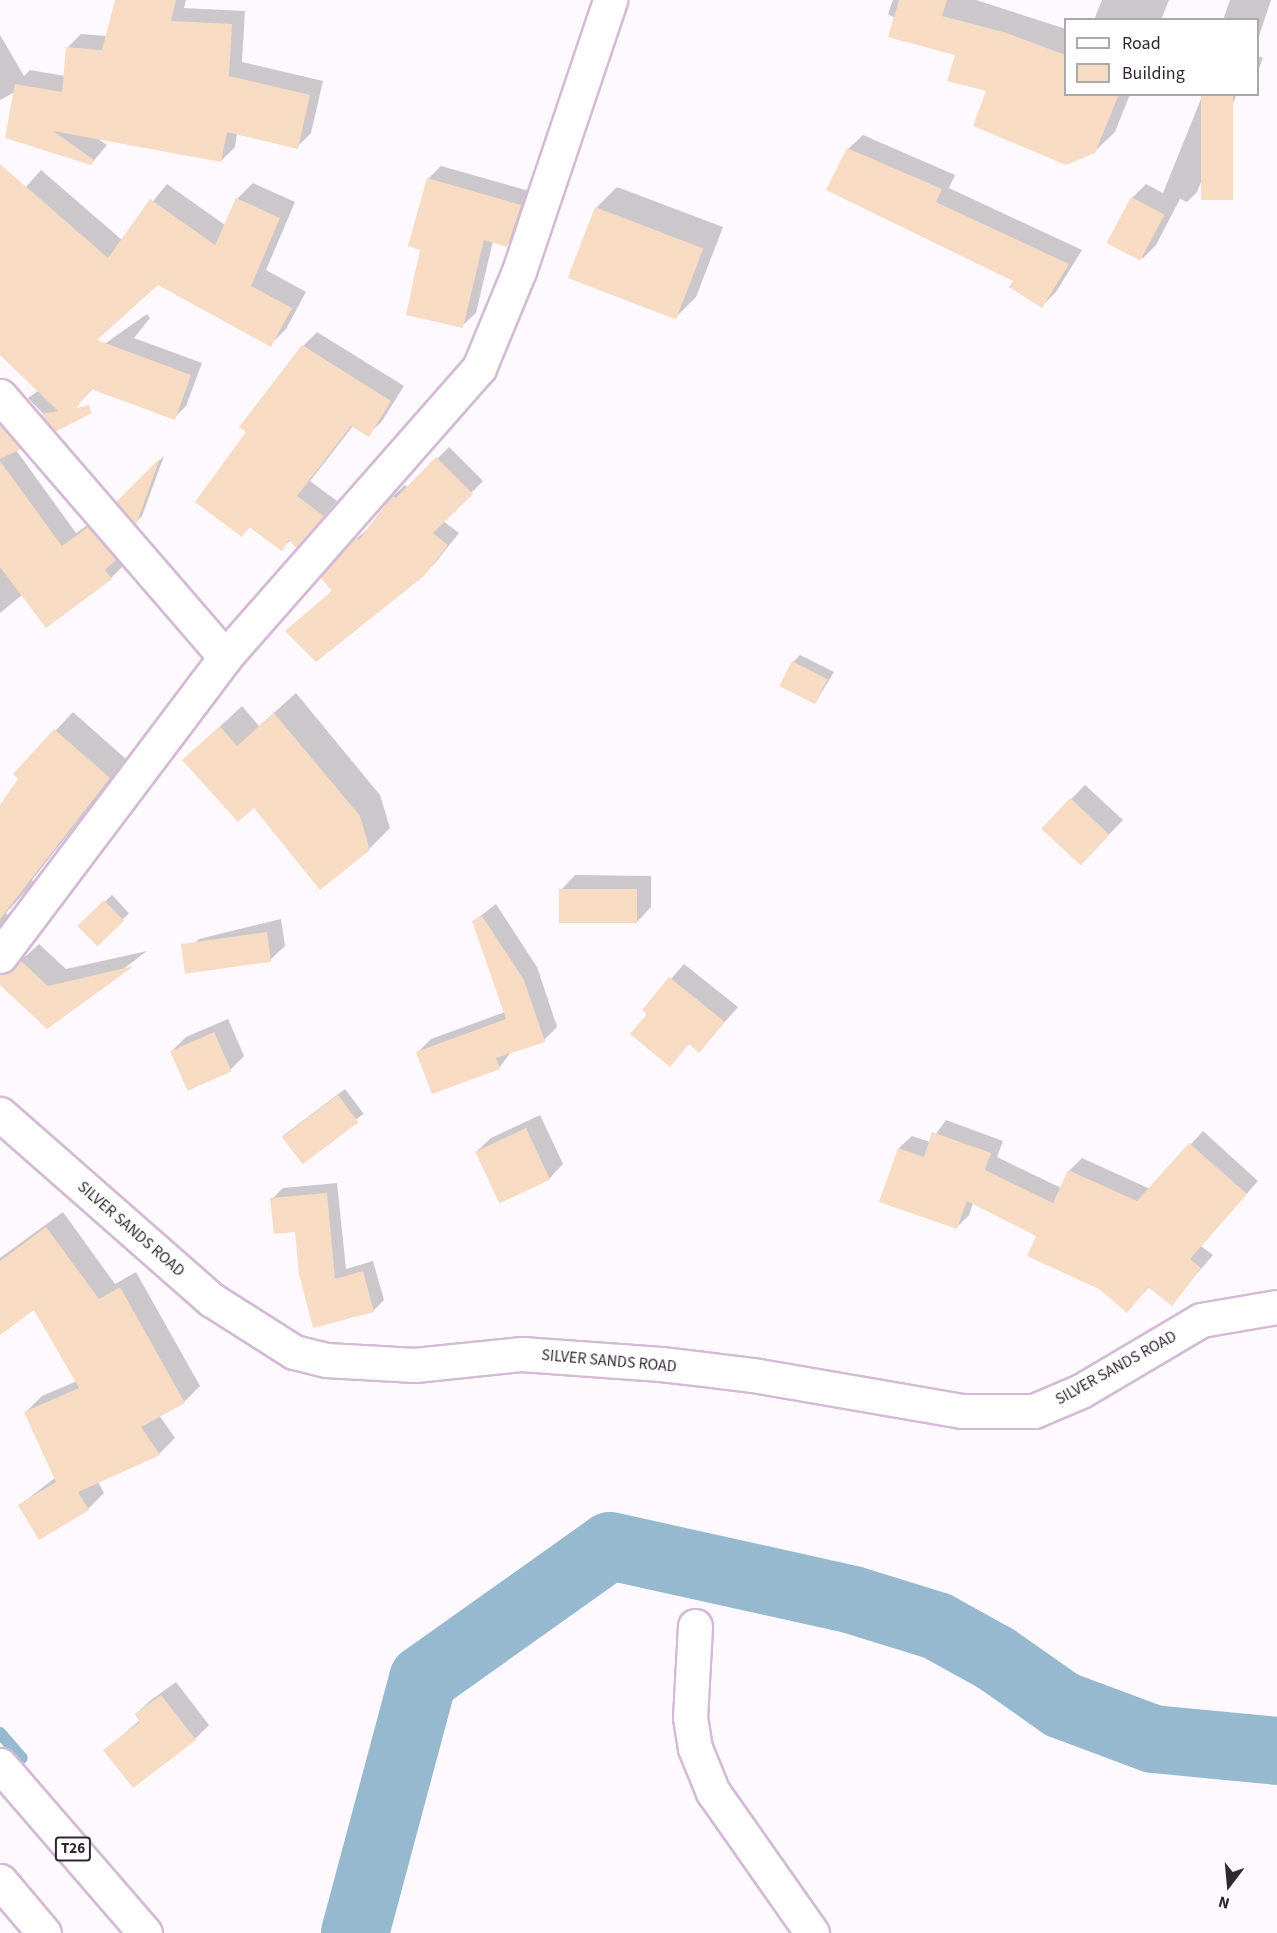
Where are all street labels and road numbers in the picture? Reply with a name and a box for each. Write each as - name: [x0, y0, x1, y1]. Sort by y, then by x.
- street label: SILVER SANDS ROAD: [74, 1177, 188, 1281]
- street label: SILVER SANDS ROAD: [1052, 1327, 1180, 1409]
- street label: SILVER SANDS ROAD: [541, 1346, 677, 1376]
- road number: T26: [54, 1837, 92, 1861]

